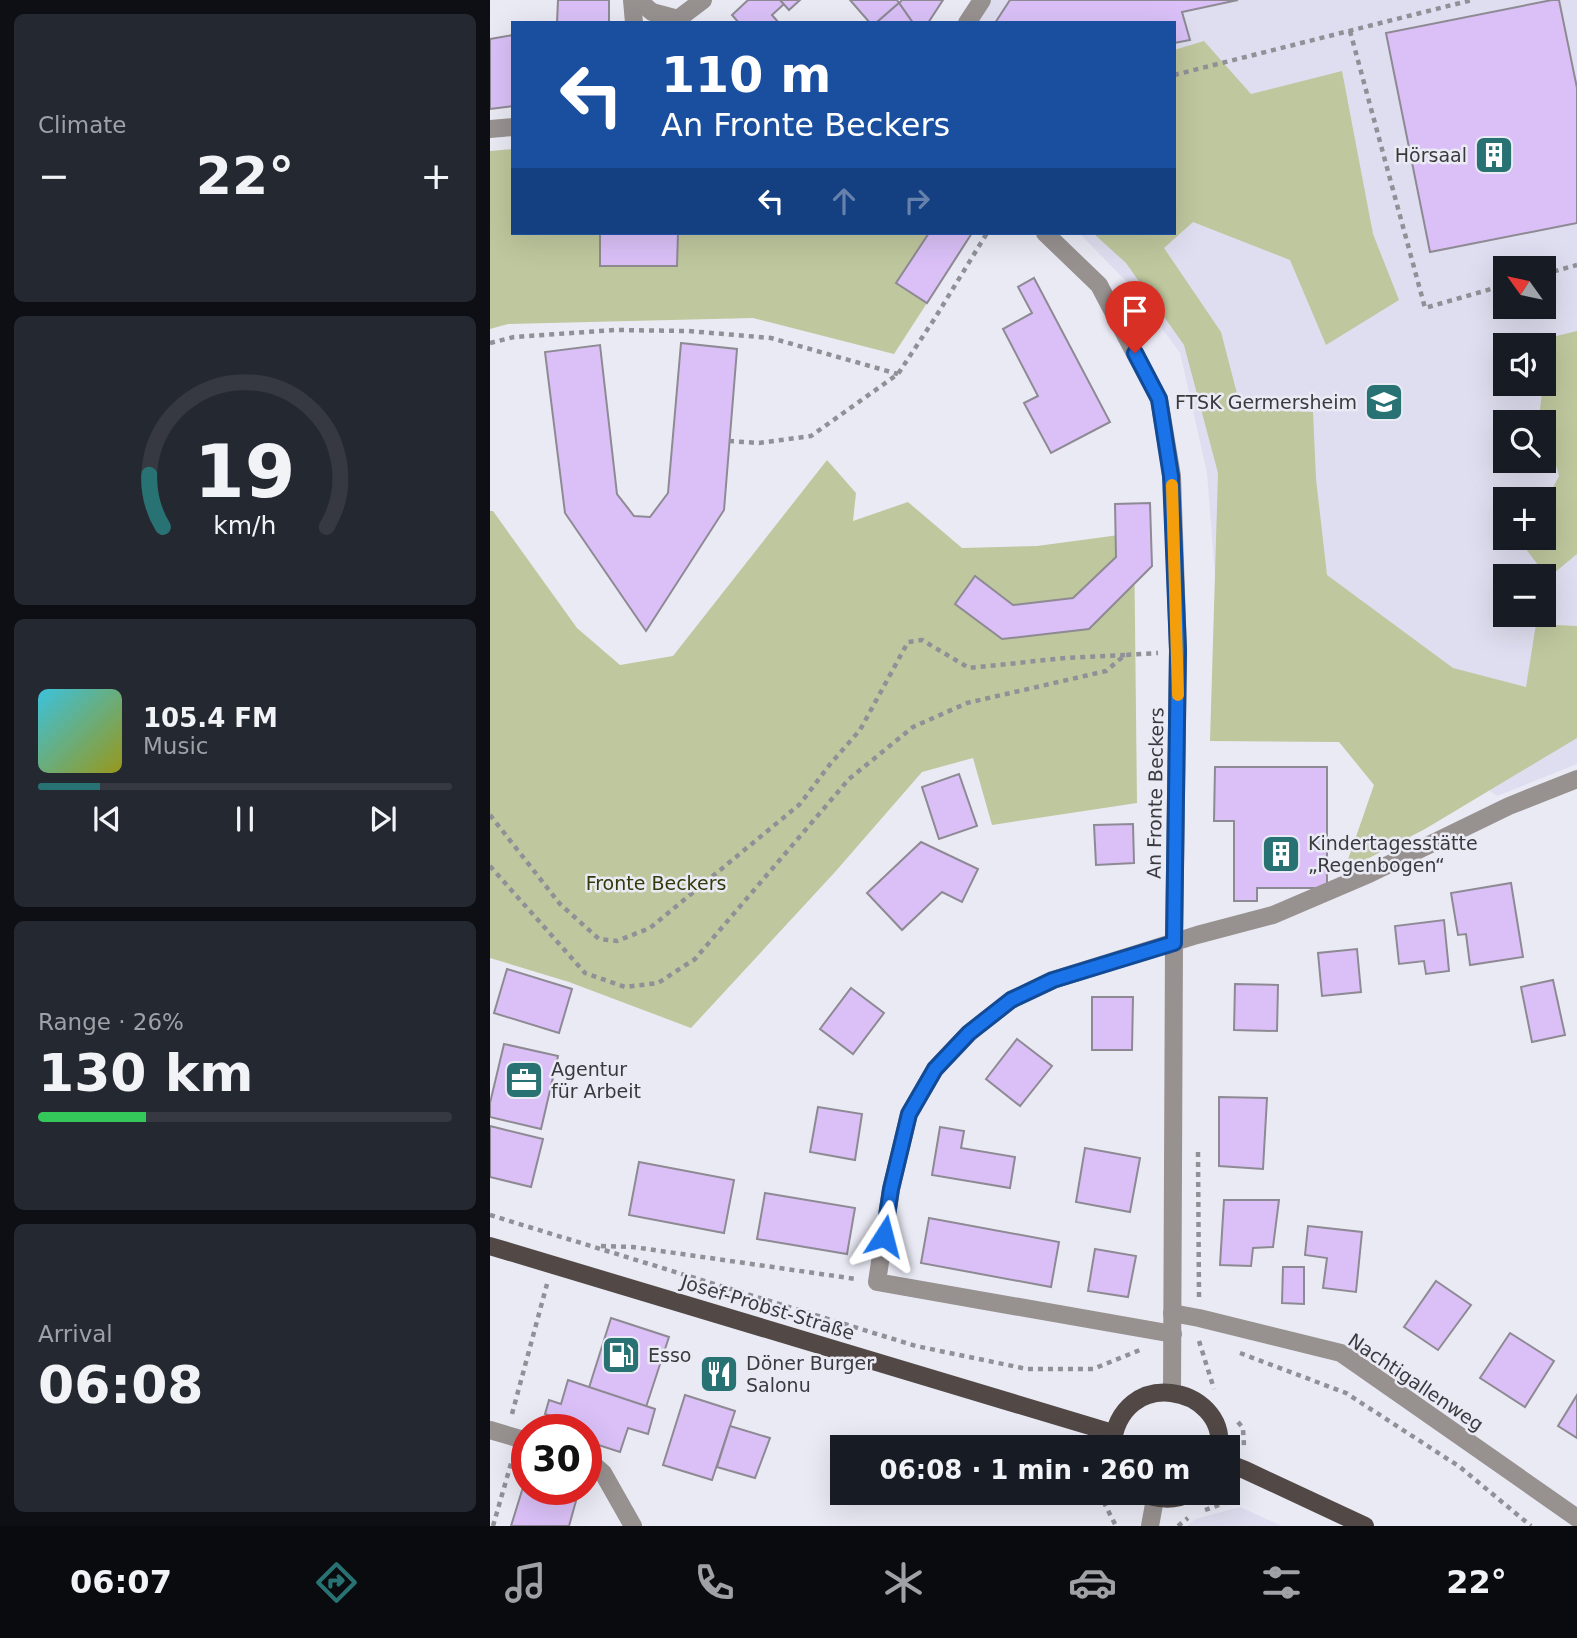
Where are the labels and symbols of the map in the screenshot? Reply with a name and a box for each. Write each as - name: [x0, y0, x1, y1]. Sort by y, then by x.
- building icon: Hörsaal: [1473, 134, 1515, 176]
- place label: Hörsaal: [1395, 144, 1467, 166]
- north arrow: [1493, 256, 1556, 318]
- pin: [1105, 281, 1165, 353]
- school or university icon: FTSK Germersheim: [1363, 381, 1405, 423]
- place label: FTSK Germersheim: [1175, 391, 1357, 413]
- street label: An Fronte Beckers: [1143, 707, 1167, 879]
- place label: Kindertagesstätte „Regenbogen“: [1308, 832, 1478, 876]
- building icon: Kindertagesstätte „Regenbogen“: [1260, 833, 1302, 875]
- park label: Fronte Beckers: [586, 872, 726, 894]
- place label: Agentur für Arbeit: [551, 1058, 641, 1102]
- office icon: Agentur für Arbeit: [503, 1059, 545, 1101]
- position arrow: [847, 1199, 921, 1273]
- street label: Josef-Probst-Straße: [678, 1270, 857, 1344]
- street label: Nachtigallenweg: [1344, 1329, 1488, 1435]
- fuel station icon: Esso: [600, 1334, 642, 1376]
- place label: Esso: [648, 1344, 691, 1366]
- place label: Döner Burger Salonu: [746, 1352, 874, 1396]
- restaurant icon: Döner Burger Salonu: [698, 1353, 740, 1395]
- speed limit sign: 30: [511, 1414, 602, 1505]

